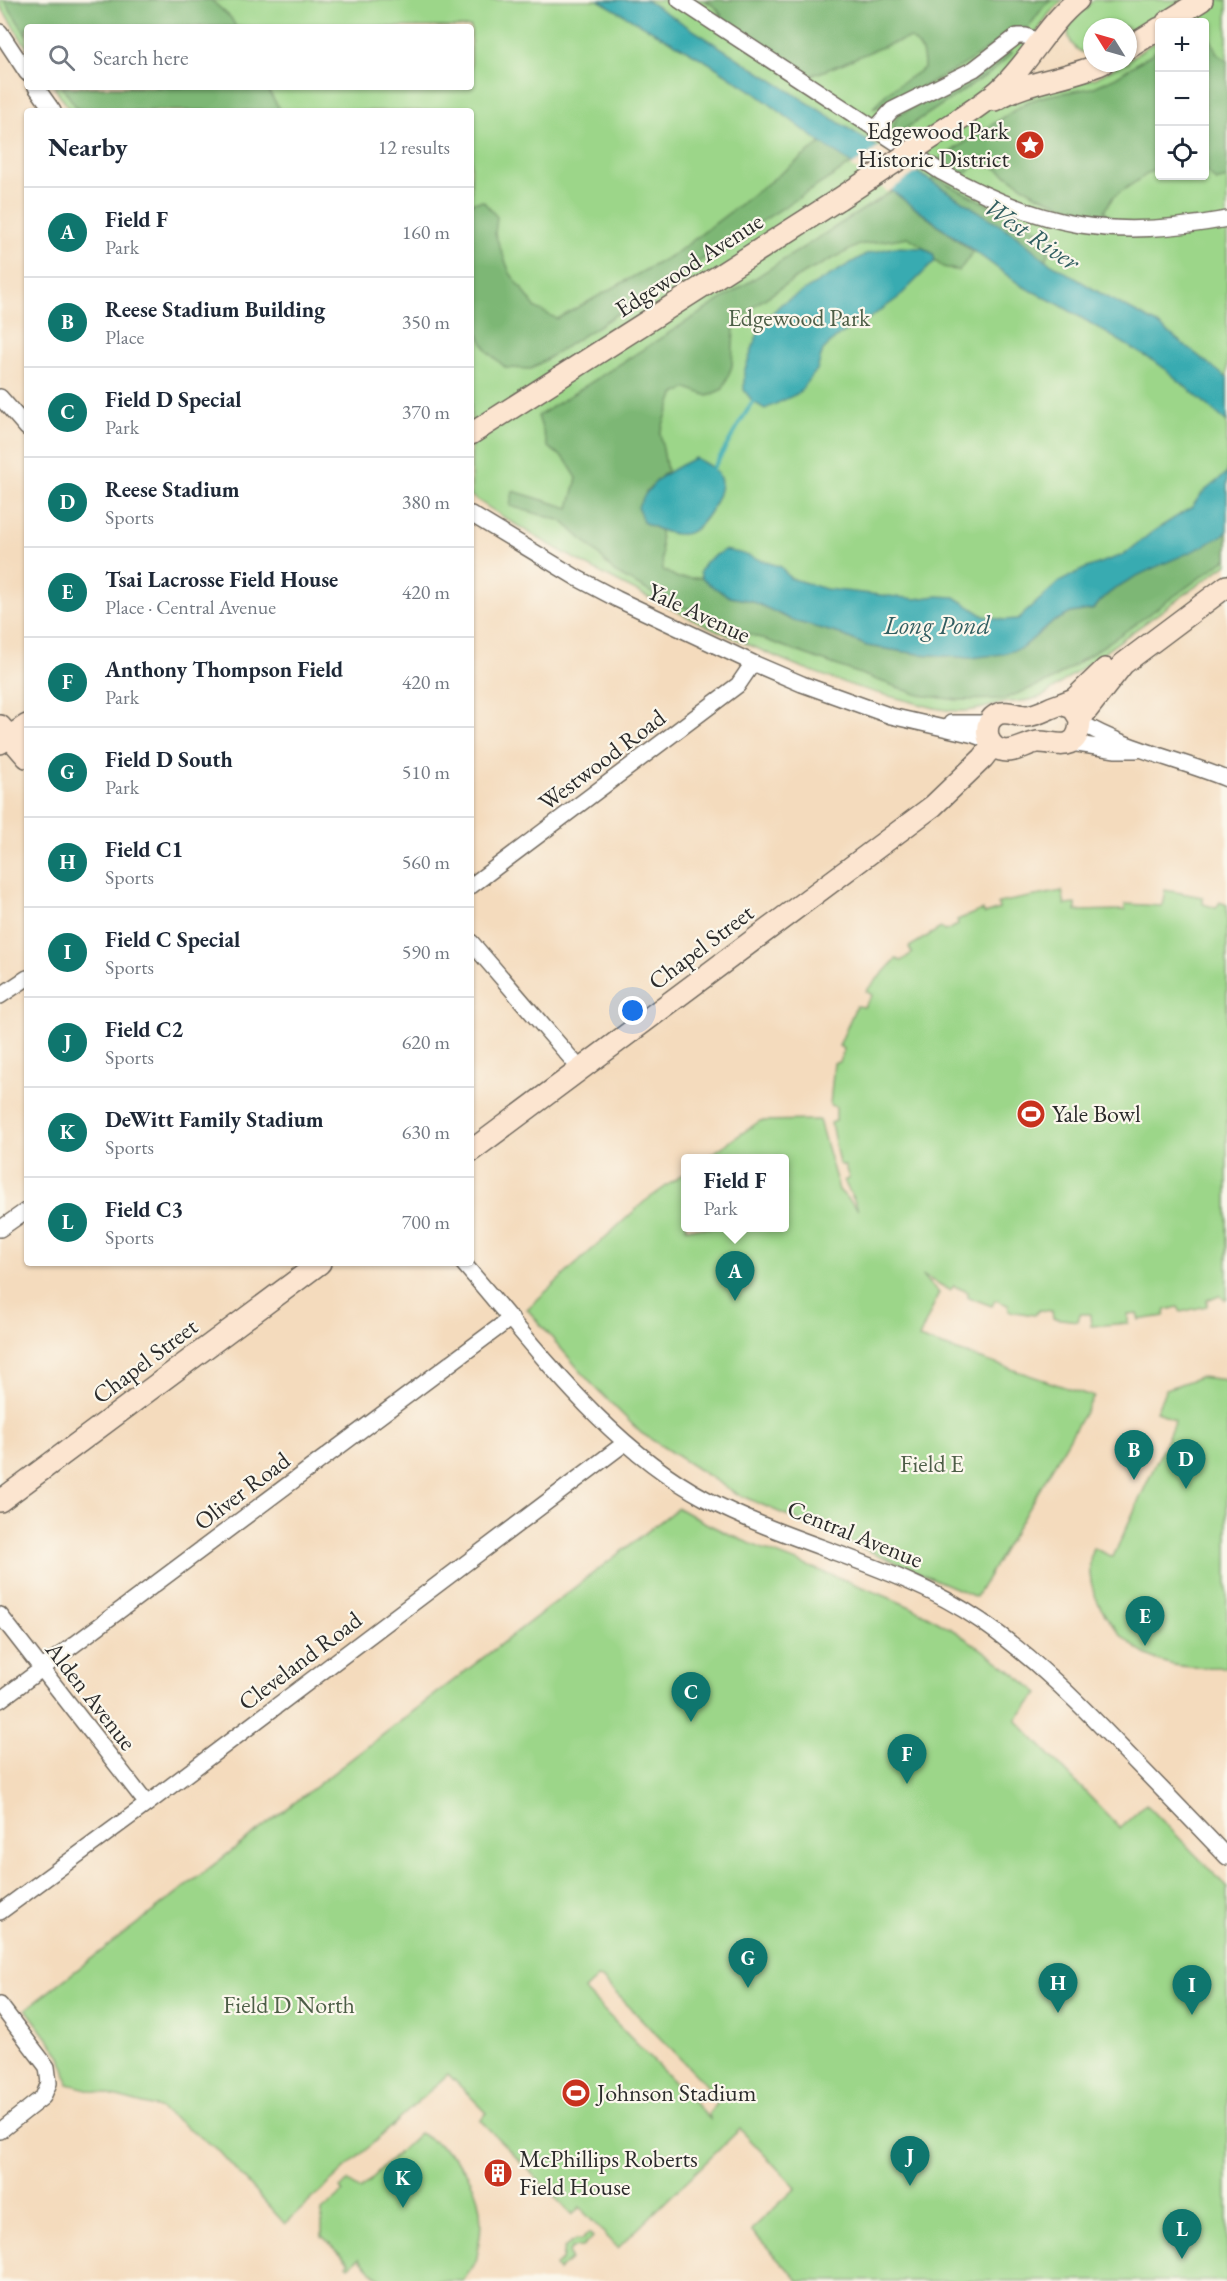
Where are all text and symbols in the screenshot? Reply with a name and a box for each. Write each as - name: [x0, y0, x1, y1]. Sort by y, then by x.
- north arrow: [1083, 18, 1137, 72]
- map controls: [1155, 18, 1209, 180]
- button: +: [1155, 18, 1209, 72]
- search box: [24, 24, 474, 90]
- icon: search: [45, 41, 78, 74]
- text: Search here: [93, 43, 188, 72]
- button: −: [1155, 72, 1209, 126]
- place label: Edgewood Park Historic District: [858, 115, 1010, 174]
- button: locate: [1155, 126, 1209, 180]
- place icon: Edgewood Park Historic District: [1014, 129, 1046, 161]
- text: Nearby: [48, 130, 128, 164]
- text: 12 results: [378, 134, 450, 160]
- water label: West River: [977, 190, 1087, 279]
- text: Field F: [105, 205, 168, 234]
- street label: Edgewood Avenue: [609, 205, 769, 324]
- text: A: [60, 219, 75, 245]
- text: 160 m: [402, 219, 450, 245]
- text: Park: [105, 234, 139, 260]
- text: Reese Stadium Building: [105, 295, 325, 324]
- park label: Edgewood Park: [728, 302, 871, 333]
- text: B: [61, 309, 74, 335]
- text: 350 m: [402, 309, 450, 335]
- text: Place: [105, 324, 144, 350]
- text: Field D Special: [105, 385, 242, 414]
- text: C: [60, 399, 75, 425]
- text: 370 m: [402, 399, 450, 425]
- text: Park: [105, 414, 139, 440]
- text: Reese Stadium: [105, 475, 240, 504]
- text: D: [60, 489, 75, 515]
- text: 380 m: [402, 489, 450, 515]
- text: Sports: [105, 504, 154, 530]
- text: Tsai Lacrosse Field House: [105, 565, 338, 594]
- street label: Yale Avenue: [643, 575, 756, 650]
- text: E: [62, 579, 73, 605]
- text: 420 m: [402, 579, 450, 605]
- text: Place · Central Avenue: [105, 594, 276, 620]
- water label: Long Pond: [883, 608, 991, 642]
- text: Anthony Thompson Field: [105, 655, 343, 684]
- text: F: [62, 669, 73, 695]
- text: 420 m: [402, 669, 450, 695]
- text: Park: [105, 684, 139, 710]
- street label: Westwood Road: [532, 701, 672, 817]
- text: Field D South: [105, 745, 233, 774]
- text: G: [60, 759, 75, 785]
- text: 510 m: [402, 759, 450, 785]
- text: Park: [105, 774, 139, 800]
- text: Field C1: [105, 835, 183, 864]
- text: H: [59, 849, 76, 875]
- text: 560 m: [402, 849, 450, 875]
- text: Sports: [105, 864, 154, 890]
- street label: Chapel Street: [642, 897, 760, 996]
- text: Field C Special: [105, 925, 240, 954]
- text: I: [64, 939, 71, 965]
- text: 590 m: [402, 939, 450, 965]
- text: Sports: [105, 954, 154, 980]
- your location: [618, 996, 647, 1025]
- text: Field C2: [105, 1015, 183, 1044]
- text: J: [64, 1029, 71, 1055]
- text: 620 m: [402, 1029, 450, 1055]
- text: Sports: [105, 1044, 154, 1070]
- sports icon: Yale Bowl: [1015, 1098, 1047, 1130]
- place label: Yale Bowl: [1052, 1098, 1141, 1129]
- text: DeWitt Family Stadium: [105, 1105, 324, 1134]
- text: K: [60, 1119, 75, 1145]
- text: 630 m: [402, 1119, 450, 1145]
- text: Sports: [105, 1134, 154, 1160]
- popup: [681, 1154, 789, 1232]
- text: Field F: [704, 1166, 766, 1195]
- text: Field C3: [105, 1195, 183, 1224]
- text: Park: [704, 1195, 738, 1221]
- text: L: [62, 1209, 73, 1235]
- text: 700 m: [402, 1209, 450, 1235]
- text: Sports: [105, 1224, 154, 1250]
- pin: A: [716, 1252, 754, 1301]
- street label: Chapel Street: [86, 1311, 204, 1410]
- pin: B: [1114, 1430, 1154, 1480]
- pin: D: [1166, 1440, 1206, 1489]
- street label: Oliver Road: [188, 1444, 297, 1537]
- park label: Field E: [900, 1448, 964, 1479]
- street label: Central Avenue: [783, 1492, 928, 1575]
- pin: E: [1126, 1596, 1164, 1646]
- street label: Cleveland Road: [232, 1604, 368, 1717]
- street label: Alden Avenue: [38, 1634, 144, 1757]
- pin: C: [672, 1672, 710, 1722]
- pin: F: [888, 1734, 926, 1784]
- pin: G: [728, 1938, 768, 1988]
- pin: H: [1038, 1964, 1078, 2013]
- pin: I: [1172, 1966, 1212, 2015]
- park label: Field D North: [223, 1989, 355, 2020]
- sports icon: Johnson Stadium: [560, 2077, 592, 2109]
- place label: Johnson Stadium: [595, 2077, 757, 2108]
- pin: J: [890, 2136, 930, 2186]
- place label: McPhillips Roberts Field House: [519, 2143, 698, 2202]
- building icon: McPhillips Roberts Field House: [482, 2157, 514, 2189]
- pin: K: [384, 2158, 422, 2208]
- pin: L: [1162, 2210, 1202, 2259]

